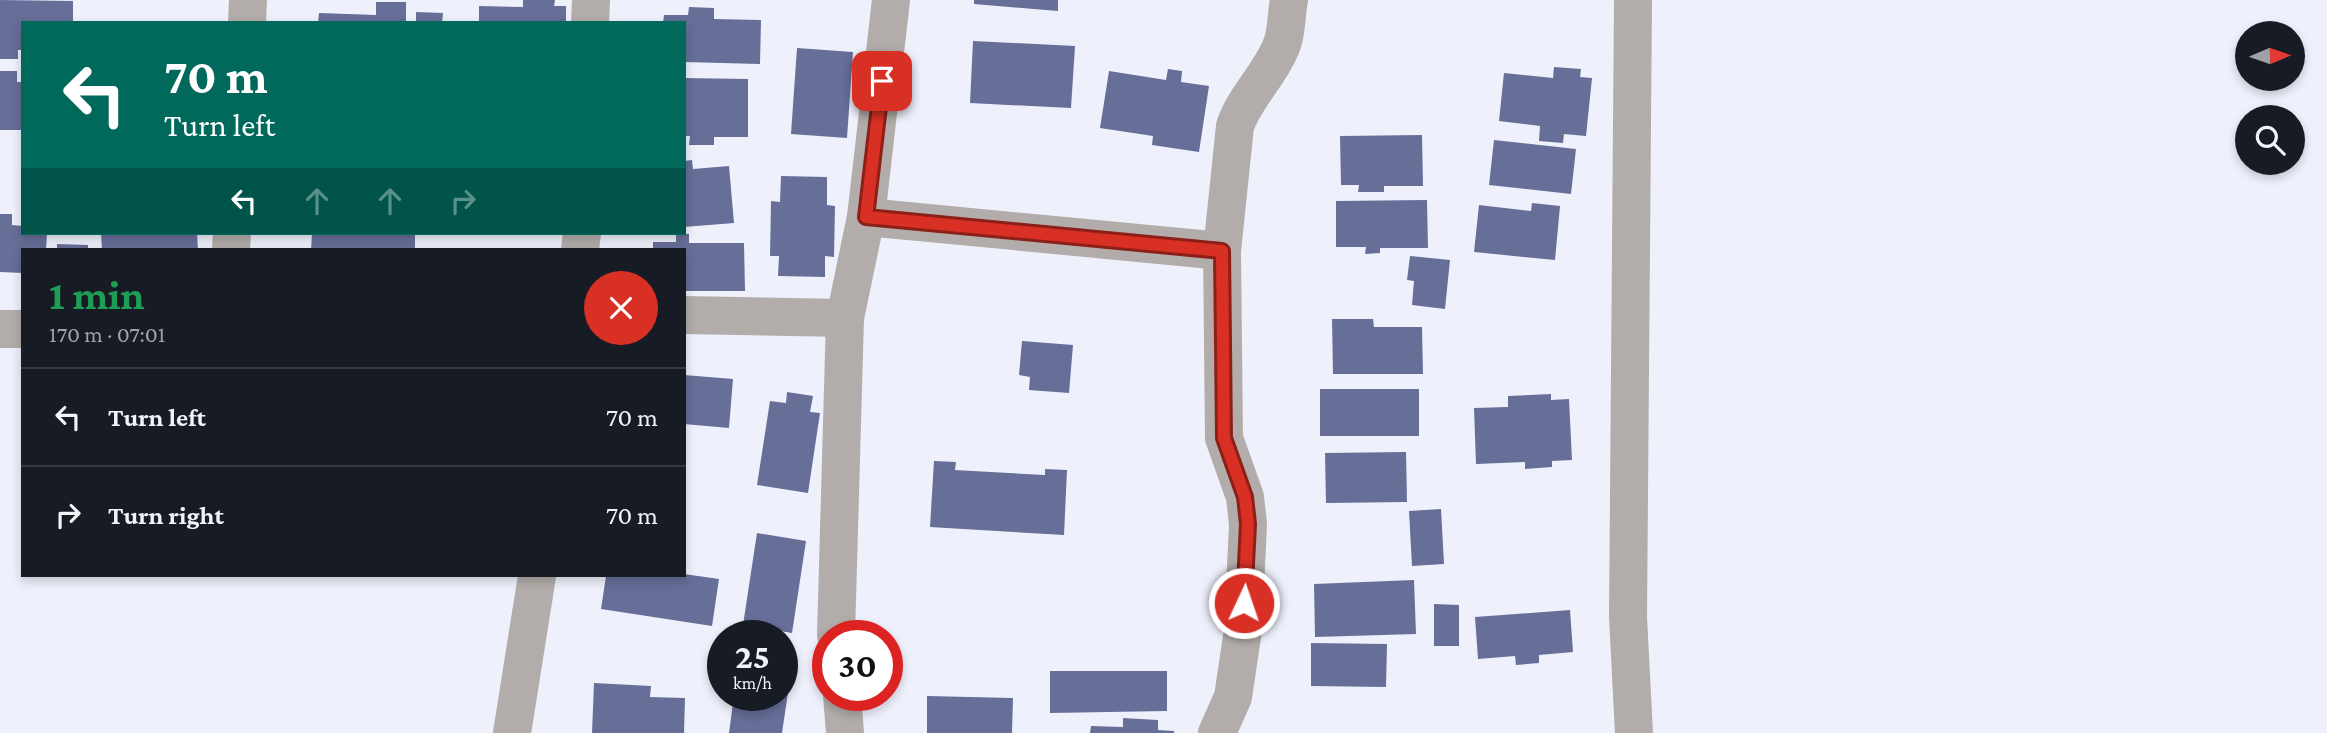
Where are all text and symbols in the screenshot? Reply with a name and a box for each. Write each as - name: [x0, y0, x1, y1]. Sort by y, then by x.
- north arrow: [2235, 21, 2305, 91]
- map controls: [2235, 21, 2305, 175]
- icon: left: [49, 49, 140, 140]
- text: 70 m: [164, 49, 268, 104]
- pin: [852, 51, 912, 111]
- icon: arrive: [863, 62, 901, 100]
- button: search: [2235, 105, 2305, 175]
- text: Turn left: [164, 107, 275, 143]
- icon: left: [225, 182, 263, 220]
- icon: ahead: [298, 182, 336, 220]
- icon: ahead: [371, 182, 409, 220]
- icon: right: [444, 182, 482, 220]
- text: 1 min: [49, 271, 145, 318]
- button: close: [584, 271, 658, 345]
- text: 170 m · 07:01: [49, 321, 165, 347]
- icon: left: [49, 398, 87, 436]
- text: Turn left: [108, 403, 206, 432]
- text: 70 m: [606, 403, 658, 432]
- icon: right: [49, 496, 87, 534]
- text: Turn right: [108, 501, 224, 530]
- text: 70 m: [606, 501, 658, 530]
- position arrow: [1207, 566, 1281, 640]
- speed limit sign: 30: [812, 620, 903, 711]
- text: 25: [735, 637, 770, 676]
- text: km/h: [733, 673, 772, 693]

